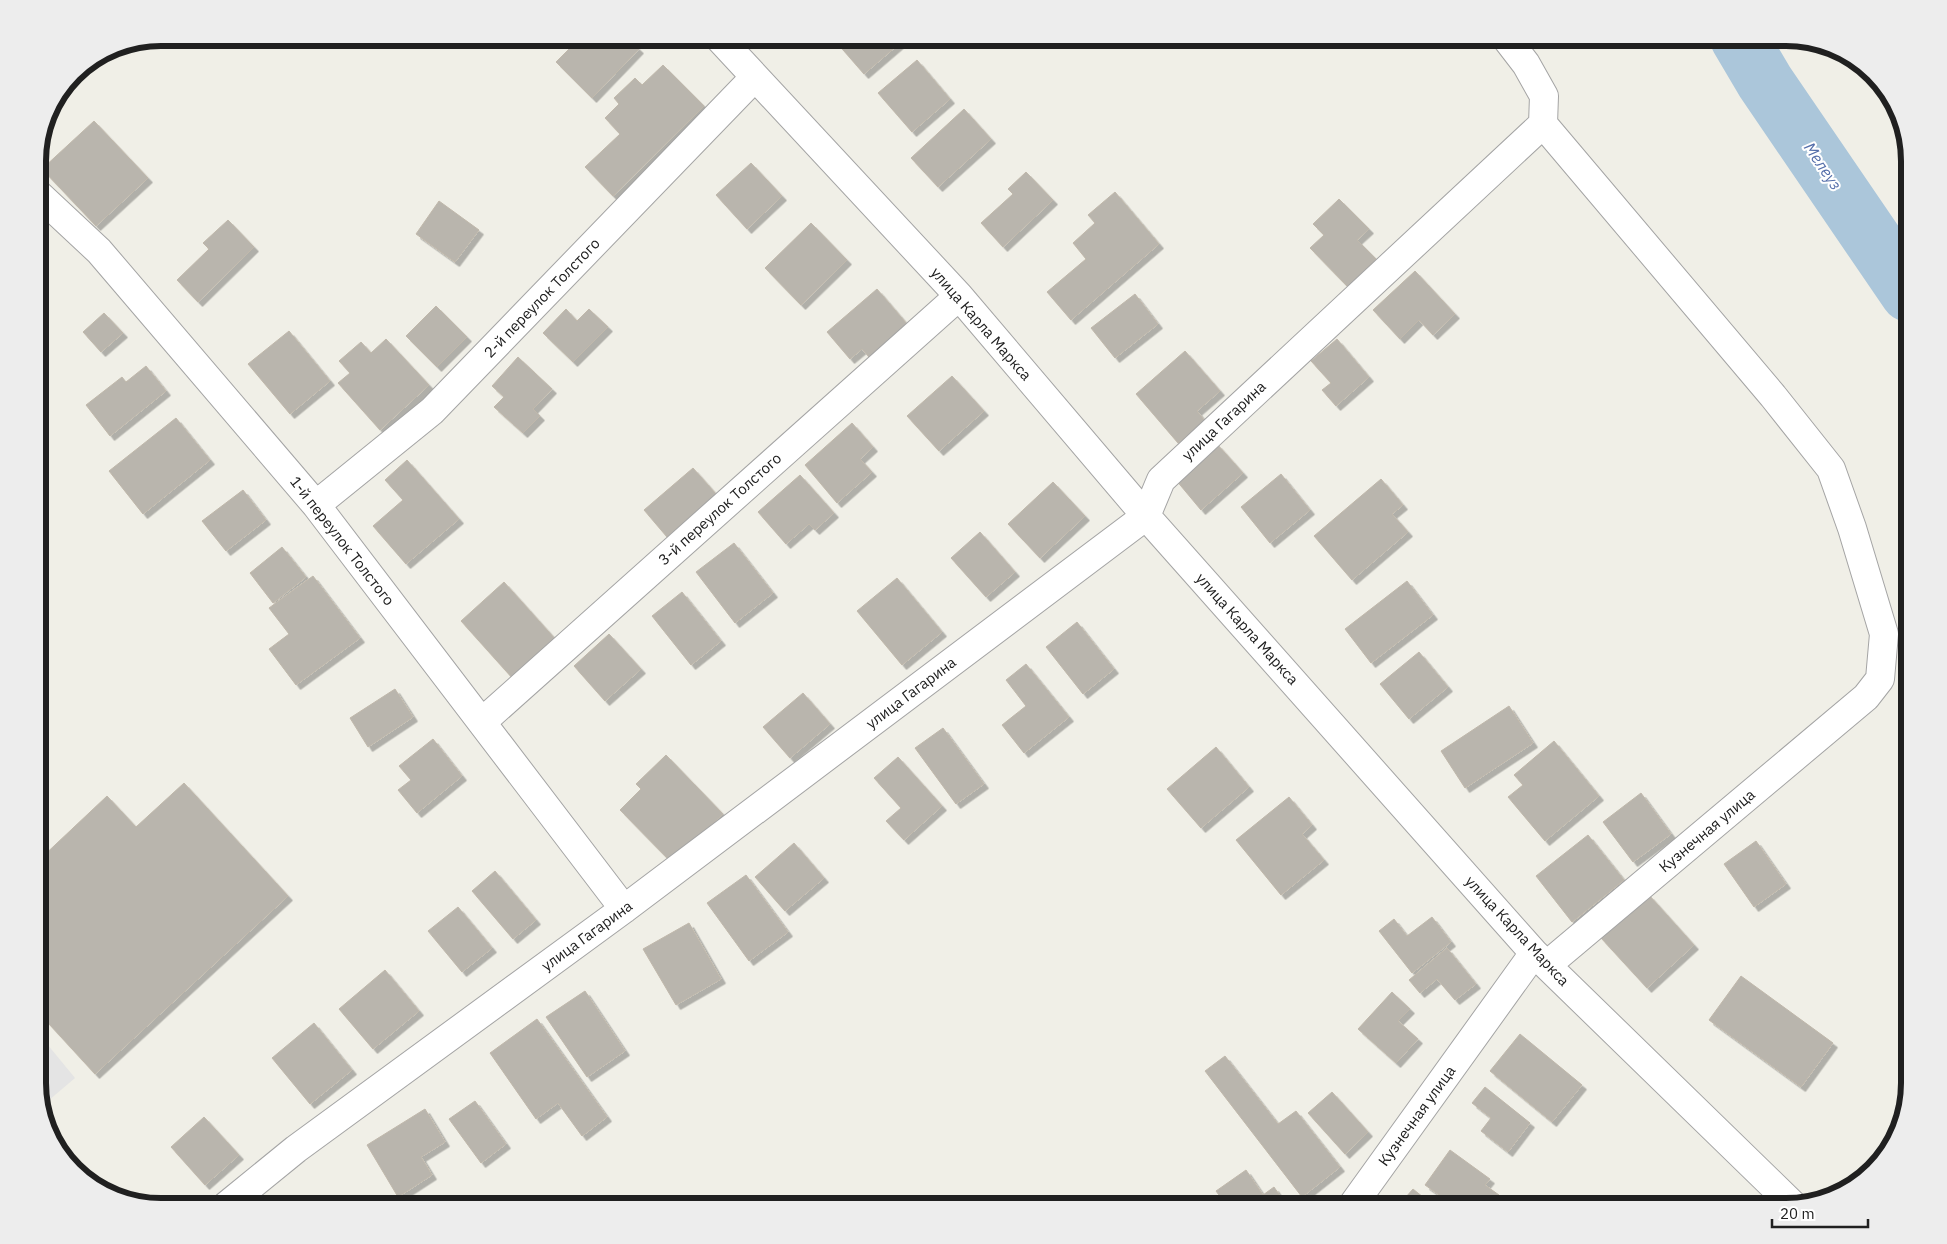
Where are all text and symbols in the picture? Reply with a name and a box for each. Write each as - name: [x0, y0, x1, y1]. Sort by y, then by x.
- water label: Мелеуз: [1800, 138, 1846, 194]
- street label: 2-й переулок Толстого: [480, 234, 604, 361]
- street label: улица Карла Маркса: [927, 263, 1036, 384]
- street label: улица Гагарина: [1178, 377, 1270, 464]
- street label: 3-й переулок Толстого: [654, 448, 785, 569]
- street label: 1-й переулок Толстого: [286, 472, 399, 609]
- street label: улица Карла Маркса: [1192, 569, 1303, 689]
- street label: улица Гагарина: [862, 653, 960, 733]
- street label: Кузнечная улица: [1655, 785, 1759, 876]
- street label: улица Карла Маркса: [1461, 871, 1573, 990]
- street label: улица Гагарина: [537, 896, 636, 975]
- street label: Кузнечная улица: [1374, 1062, 1459, 1170]
- scale bar: [1772, 1196, 1868, 1228]
- text: 20 m: [1780, 1204, 1815, 1223]

